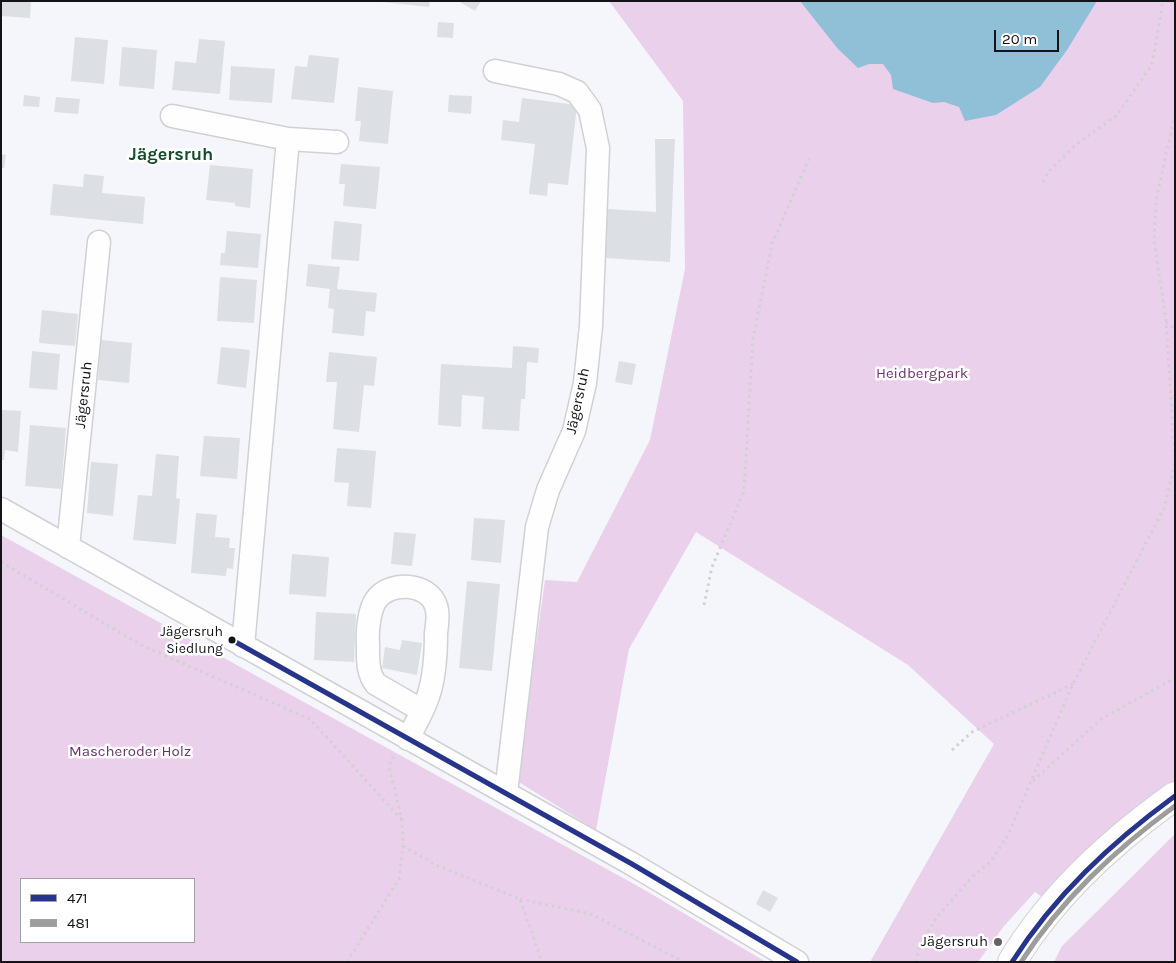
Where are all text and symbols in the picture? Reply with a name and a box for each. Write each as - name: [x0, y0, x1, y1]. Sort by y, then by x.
- scale bar: [996, 20, 1061, 52]
- text: 20 m: [1002, 30, 1037, 48]
- district label: Jägersruh: [129, 144, 213, 166]
- street label: Jägersruh: [72, 361, 96, 429]
- park label: Heidbergpark: [876, 365, 968, 383]
- street label: Jägersruh: [562, 366, 594, 436]
- place label: Jägersruh Siedlung: [160, 624, 223, 656]
- marker: Jägersruh Siedlung: [227, 635, 237, 645]
- park label: Mascheroder Holz: [69, 743, 191, 761]
- legend: [20, 878, 195, 943]
- text: 471: [67, 889, 87, 907]
- text: 481: [67, 914, 90, 932]
- place label: Jägersruh: [921, 933, 988, 951]
- marker: Jägersruh: [992, 936, 1004, 948]

